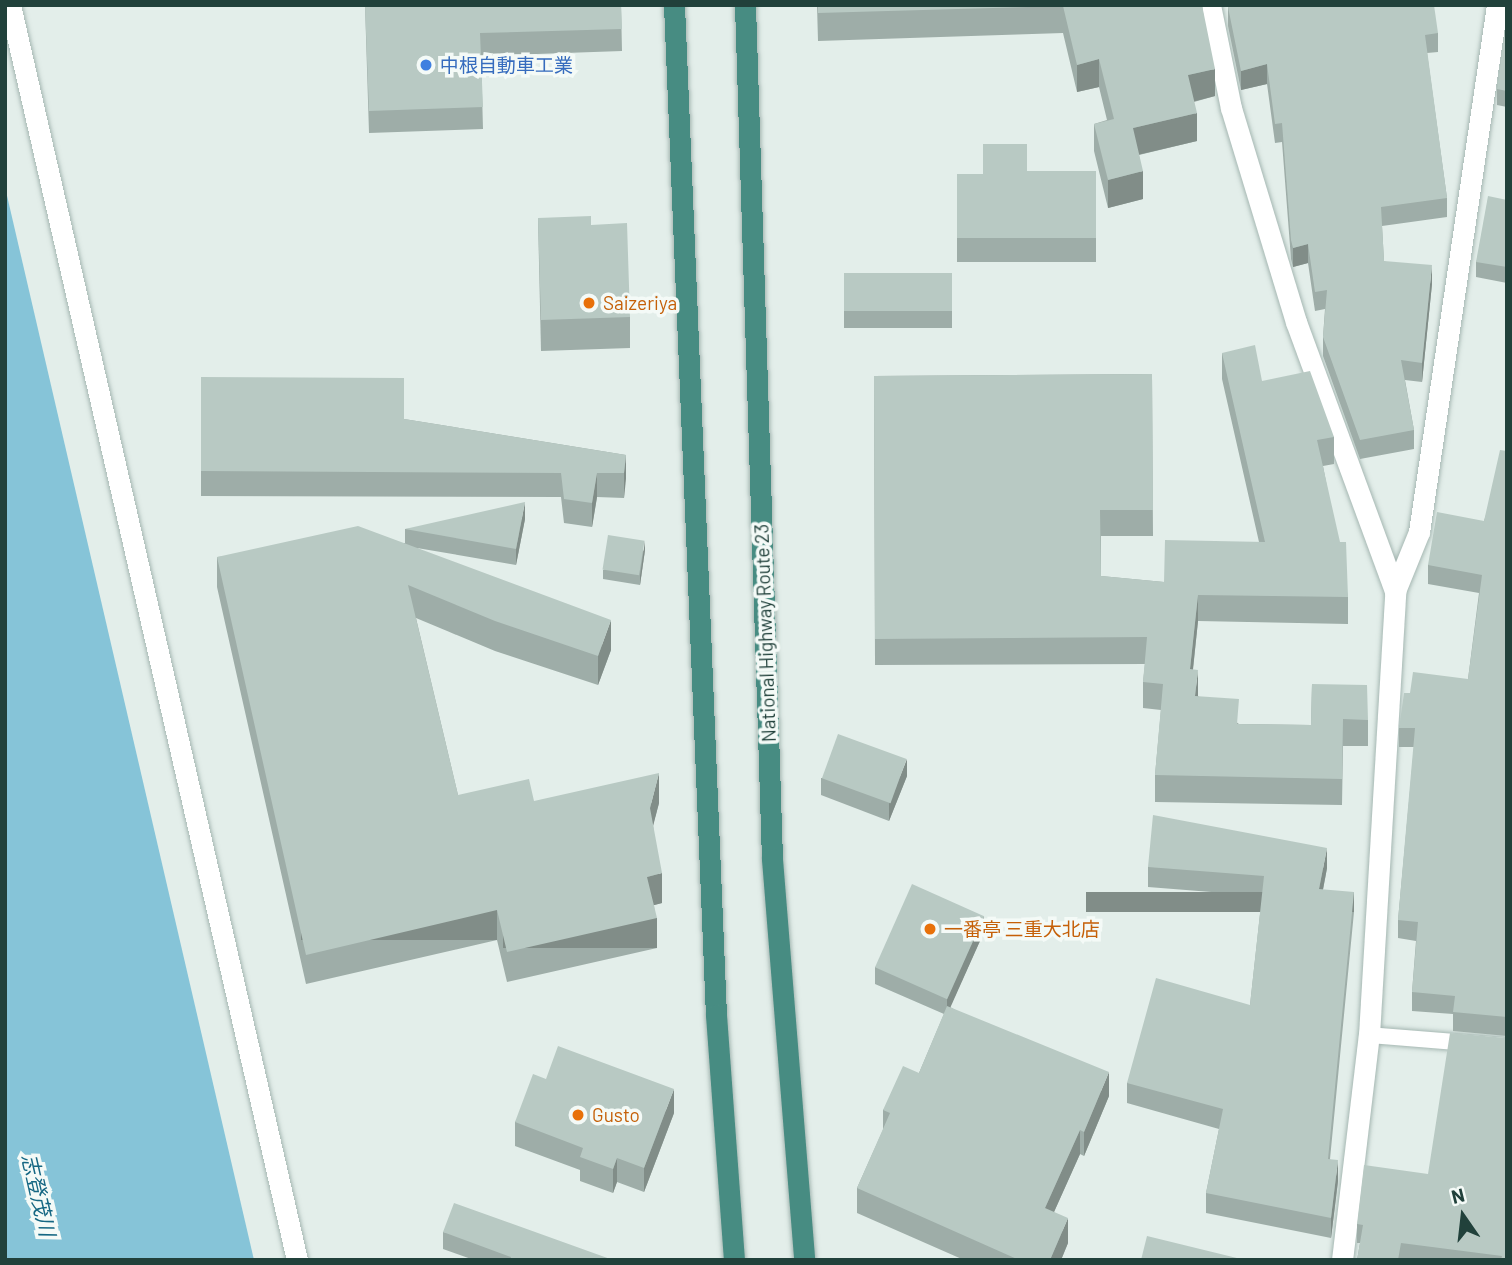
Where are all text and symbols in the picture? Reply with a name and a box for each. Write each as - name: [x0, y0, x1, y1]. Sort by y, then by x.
- place label: 中根自動車工業: [440, 54, 573, 76]
- marker: 中根自動車工業: [418, 57, 434, 73]
- place label: Saizeriya: [603, 292, 677, 314]
- marker: Saizeriya: [581, 295, 597, 311]
- street label: National Highway Route 23: [750, 523, 780, 743]
- place label: 一番亭 三重大北店: [944, 918, 1100, 940]
- marker: 一番亭 三重大北店: [922, 921, 938, 937]
- place label: Gusto: [592, 1104, 640, 1126]
- marker: Gusto: [570, 1107, 586, 1123]
- water label: 志登茂川: [17, 1151, 61, 1239]
- north arrow: [1428, 1181, 1498, 1251]
- text: N: [1449, 1182, 1467, 1208]

